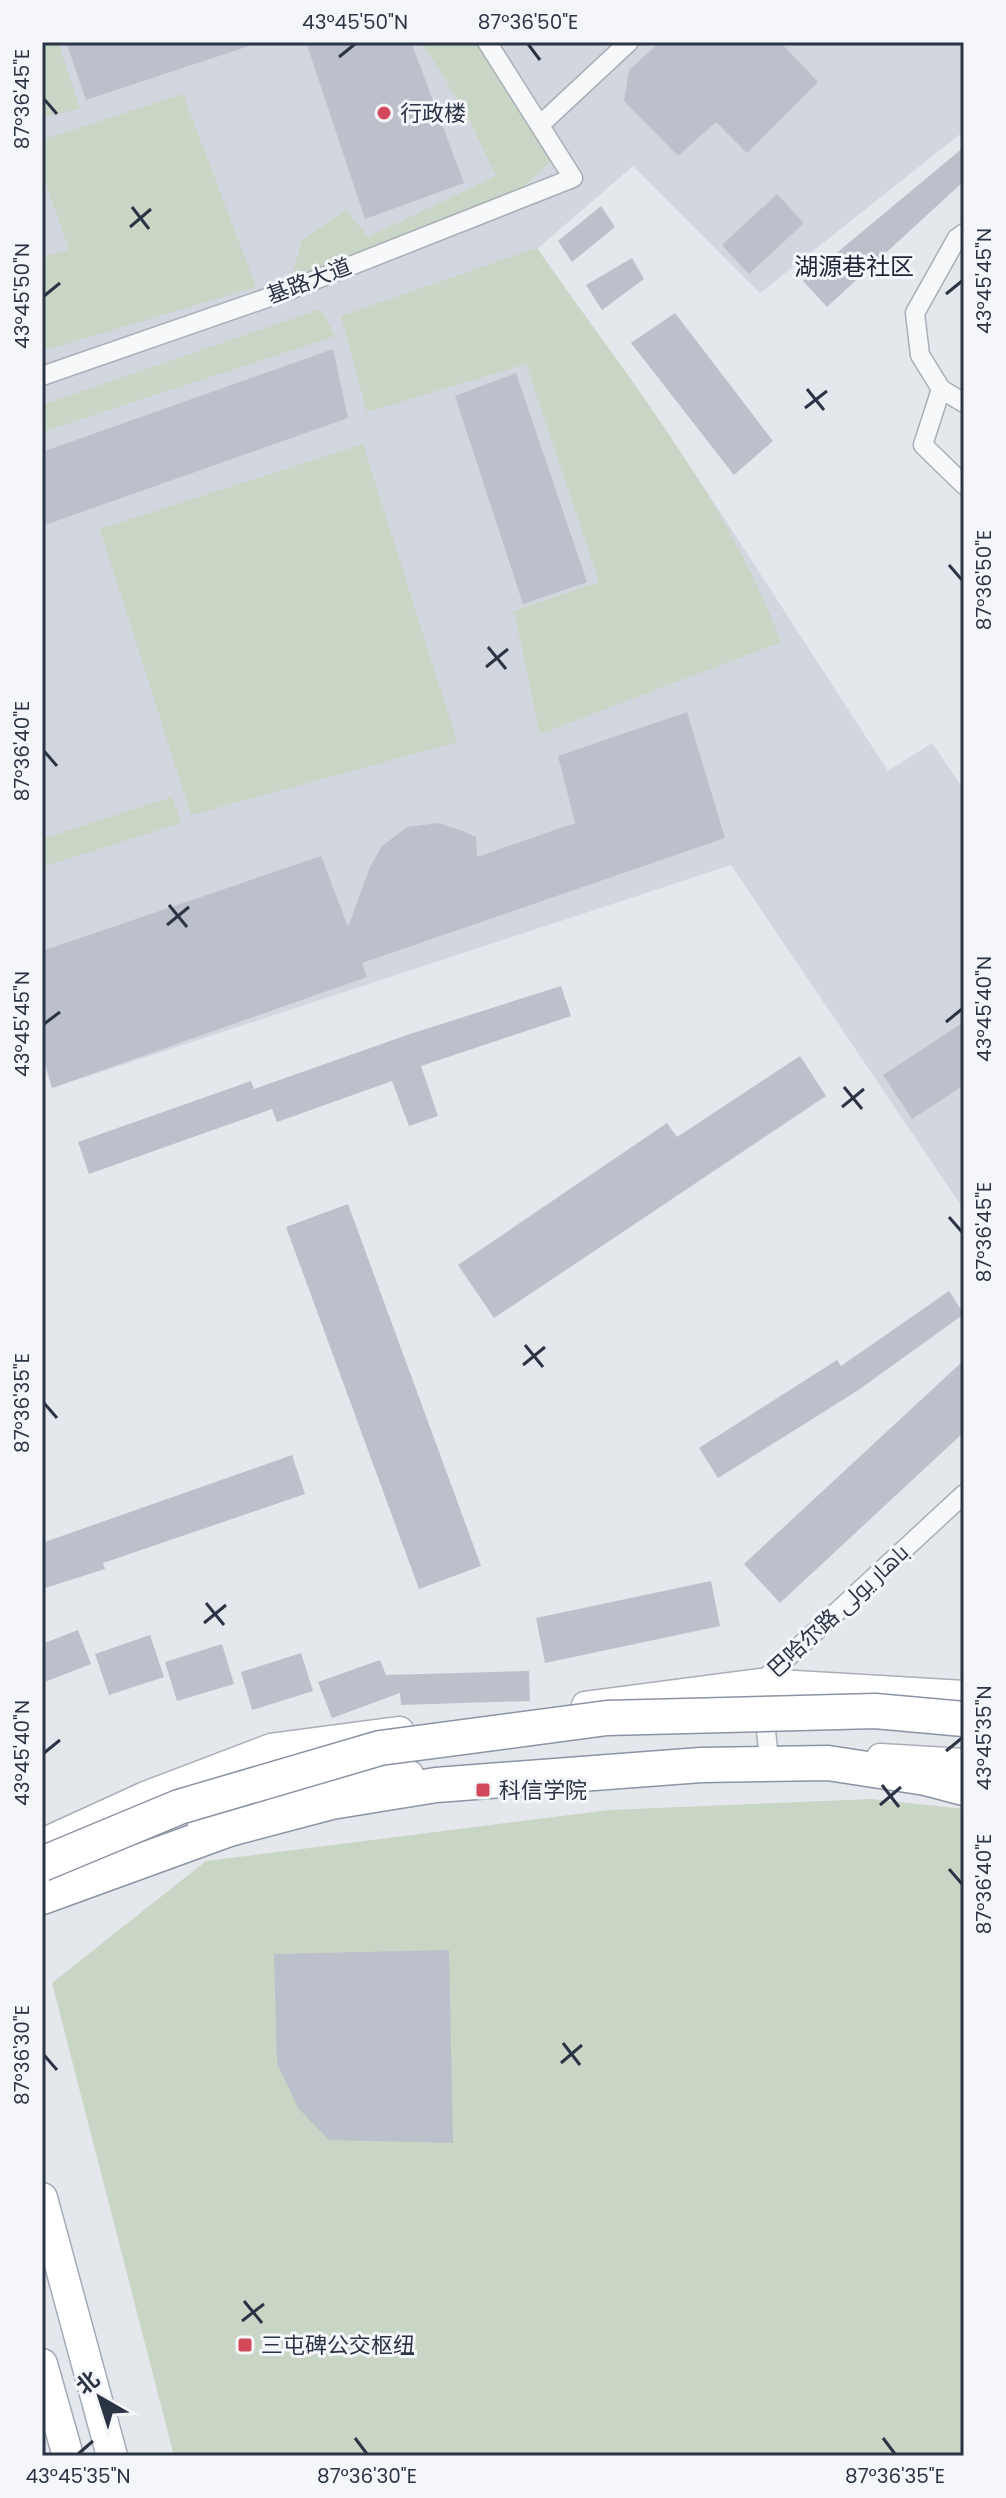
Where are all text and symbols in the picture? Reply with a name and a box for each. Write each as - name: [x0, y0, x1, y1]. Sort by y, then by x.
- text: 43°45'50"N: [302, 8, 408, 36]
- text: 87°36'50"E: [478, 8, 578, 36]
- text: 87°36'45"E: [8, 49, 36, 149]
- place label: 行政楼: [400, 98, 466, 129]
- marker: 行政楼: [375, 104, 393, 122]
- text: 43°45'45"N: [970, 228, 998, 334]
- text: 43°45'50"N: [8, 243, 36, 349]
- district label: 湖源巷社区: [794, 250, 914, 283]
- street label: 基路大道: [262, 251, 356, 311]
- text: 87°36'50"E: [970, 530, 998, 630]
- text: 87°36'40"E: [8, 701, 36, 801]
- text: 43°45'40"N: [970, 956, 998, 1062]
- text: 43°45'45"N: [8, 971, 36, 1077]
- text: 87°36'45"E: [970, 1182, 998, 1282]
- text: 87°36'35"E: [8, 1353, 36, 1453]
- street label: 巴哈尔路 باھار يولى: [761, 1537, 915, 1685]
- text: 43°45'35"N: [970, 1685, 998, 1791]
- text: 43°45'40"N: [8, 1700, 36, 1806]
- place label: 科信学院: [499, 1775, 587, 1806]
- marker: 科信学院: [474, 1781, 492, 1799]
- text: 87°36'40"E: [970, 1834, 998, 1934]
- text: 87°36'30"E: [8, 2005, 36, 2105]
- place label: 三屯碑公交枢纽: [261, 2330, 415, 2361]
- marker: 三屯碑公交枢纽: [236, 2336, 254, 2354]
- north arrow: [60, 2358, 140, 2438]
- text: 北: [69, 2364, 106, 2402]
- text: 43°45'35"N: [25, 2462, 131, 2490]
- text: 87°36'30"E: [317, 2462, 417, 2490]
- text: 87°36'35"E: [845, 2462, 945, 2490]

